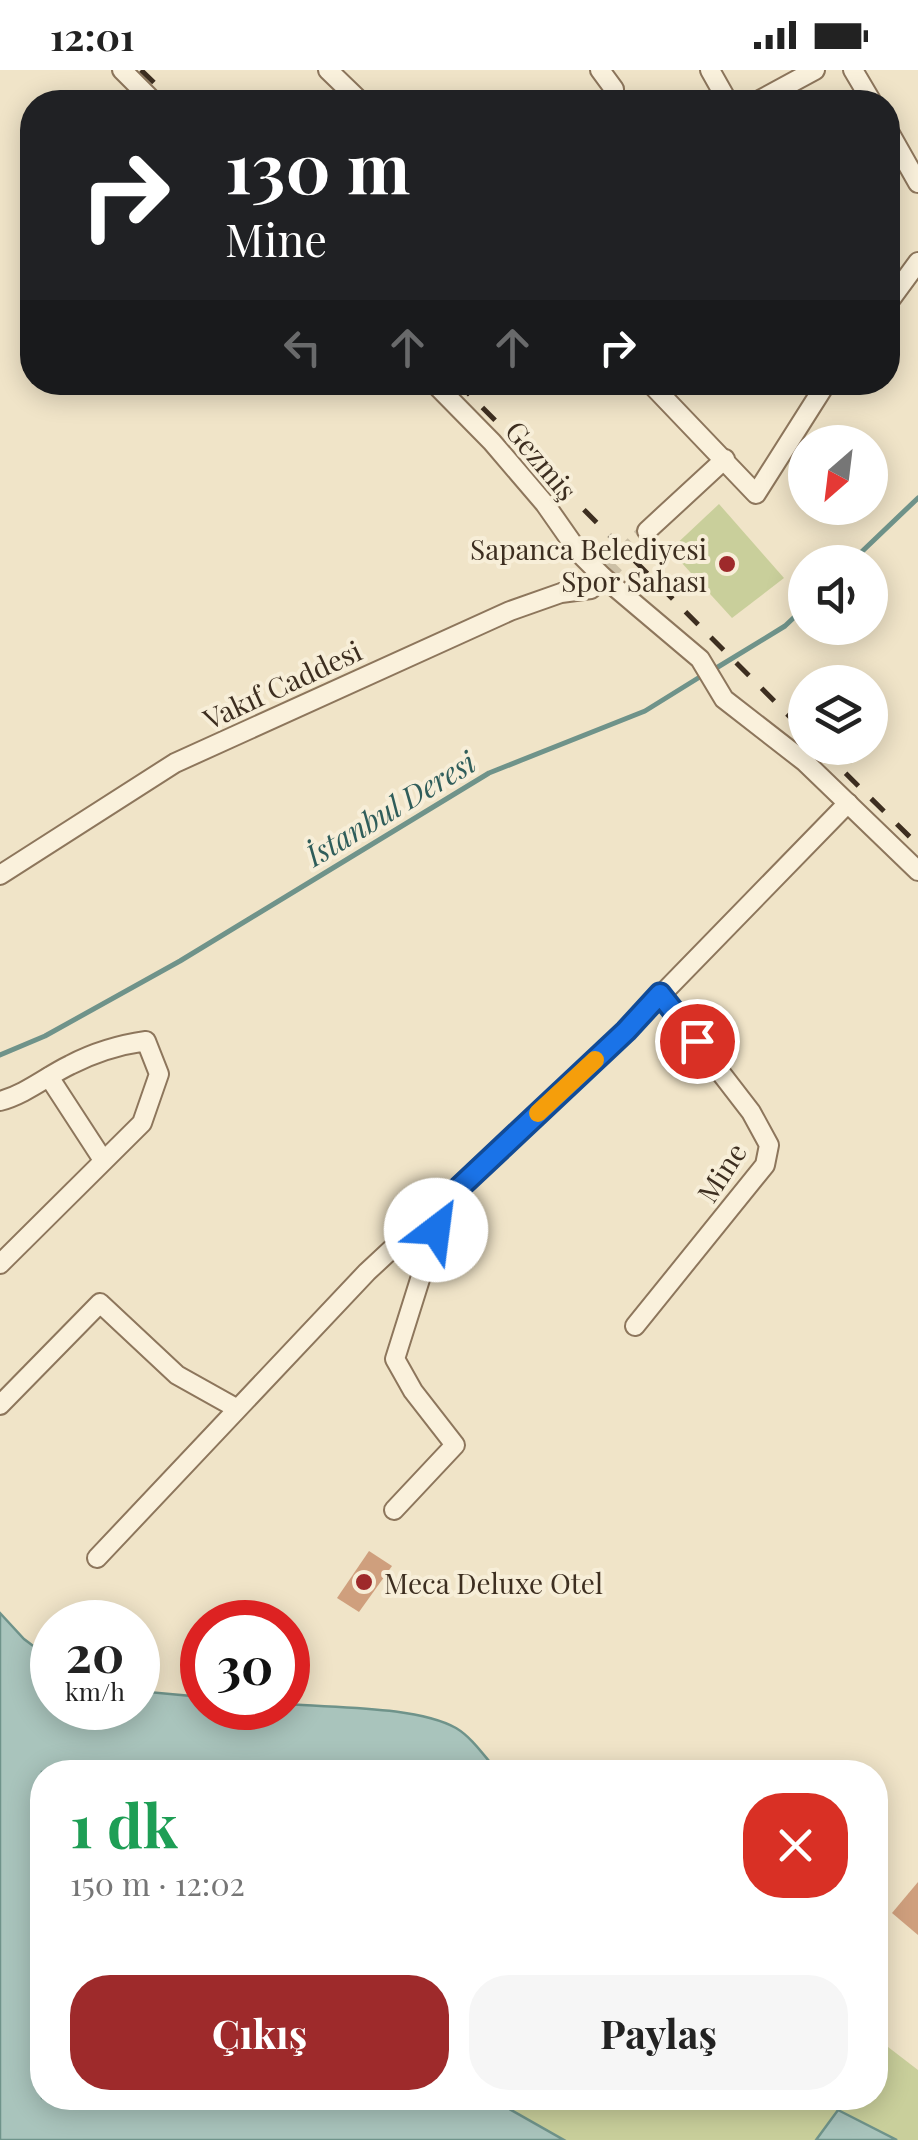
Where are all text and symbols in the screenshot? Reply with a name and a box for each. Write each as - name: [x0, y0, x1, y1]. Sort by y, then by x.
- text: 12:01: [50, 10, 135, 61]
- text: 130 m: [225, 118, 410, 212]
- icon: right: [60, 130, 190, 260]
- text: Mine: [225, 208, 327, 268]
- icon: left: [275, 320, 330, 375]
- icon: ahead: [380, 320, 435, 375]
- icon: ahead: [485, 320, 540, 375]
- icon: right: [590, 320, 645, 375]
- street label: Gezmiş: [498, 413, 586, 507]
- north arrow: [788, 425, 888, 525]
- map controls: [788, 425, 888, 765]
- place label: Sapanca Belediyesi Spor Sahası: [470, 530, 707, 599]
- button: sound: [788, 545, 888, 645]
- marker: Sapanca Belediyesi Spor Sahası: [716, 553, 738, 575]
- street label: Vakıf Caddesi: [196, 631, 367, 737]
- button: layers: [788, 665, 888, 765]
- water label: İstanbul Deresi: [297, 741, 483, 875]
- pin: [655, 999, 740, 1084]
- icon: arrive: [670, 1014, 725, 1069]
- street label: Mine: [688, 1135, 754, 1209]
- position arrow: [384, 1178, 488, 1282]
- place label: Meca Deluxe Otel: [384, 1564, 603, 1601]
- marker: Meca Deluxe Otel: [353, 1571, 375, 1593]
- speed limit sign: 30: [180, 1600, 310, 1730]
- text: 20: [66, 1619, 124, 1686]
- text: km/h: [65, 1674, 125, 1707]
- text: 1 dk: [70, 1783, 178, 1863]
- button: close: [743, 1793, 848, 1898]
- text: 150 m · 12:02: [70, 1861, 245, 1904]
- button: Çıkış: [70, 1975, 449, 2090]
- button: Paylaş: [469, 1975, 848, 2090]

